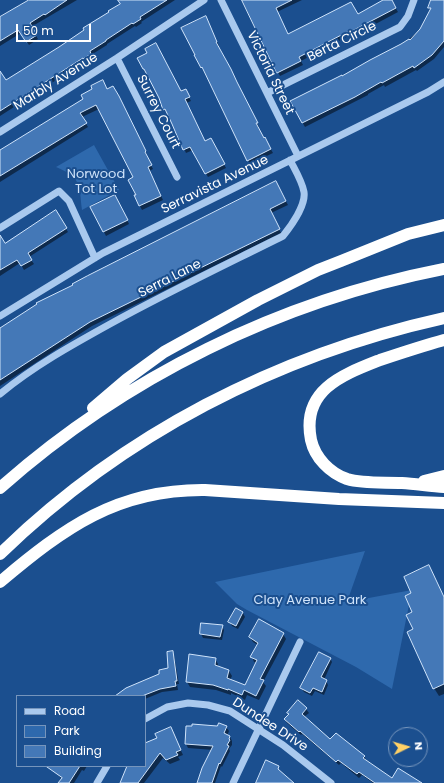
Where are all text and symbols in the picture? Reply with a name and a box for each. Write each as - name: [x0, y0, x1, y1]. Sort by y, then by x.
- scale bar: [18, 16, 93, 42]
- street label: Berta Circle: [305, 19, 379, 65]
- text: 50 m: [23, 22, 54, 39]
- street label: Victoria Street: [243, 29, 297, 117]
- street label: Marbly Avenue: [11, 50, 101, 114]
- street label: Surrey Court: [133, 72, 183, 152]
- street label: Serravista Avenue: [159, 152, 271, 218]
- park label: Norwood Tot Lot: [67, 167, 125, 198]
- street label: Serra Lane: [136, 257, 204, 301]
- park label: Clay Avenue Park: [254, 593, 366, 609]
- legend: [16, 695, 146, 767]
- street label: Dundee Drive: [229, 695, 311, 755]
- text: Road: [54, 702, 85, 719]
- text: Park: [54, 722, 80, 739]
- north arrow: [388, 727, 428, 767]
- text: N: [411, 741, 427, 751]
- text: Building: [54, 742, 102, 759]

